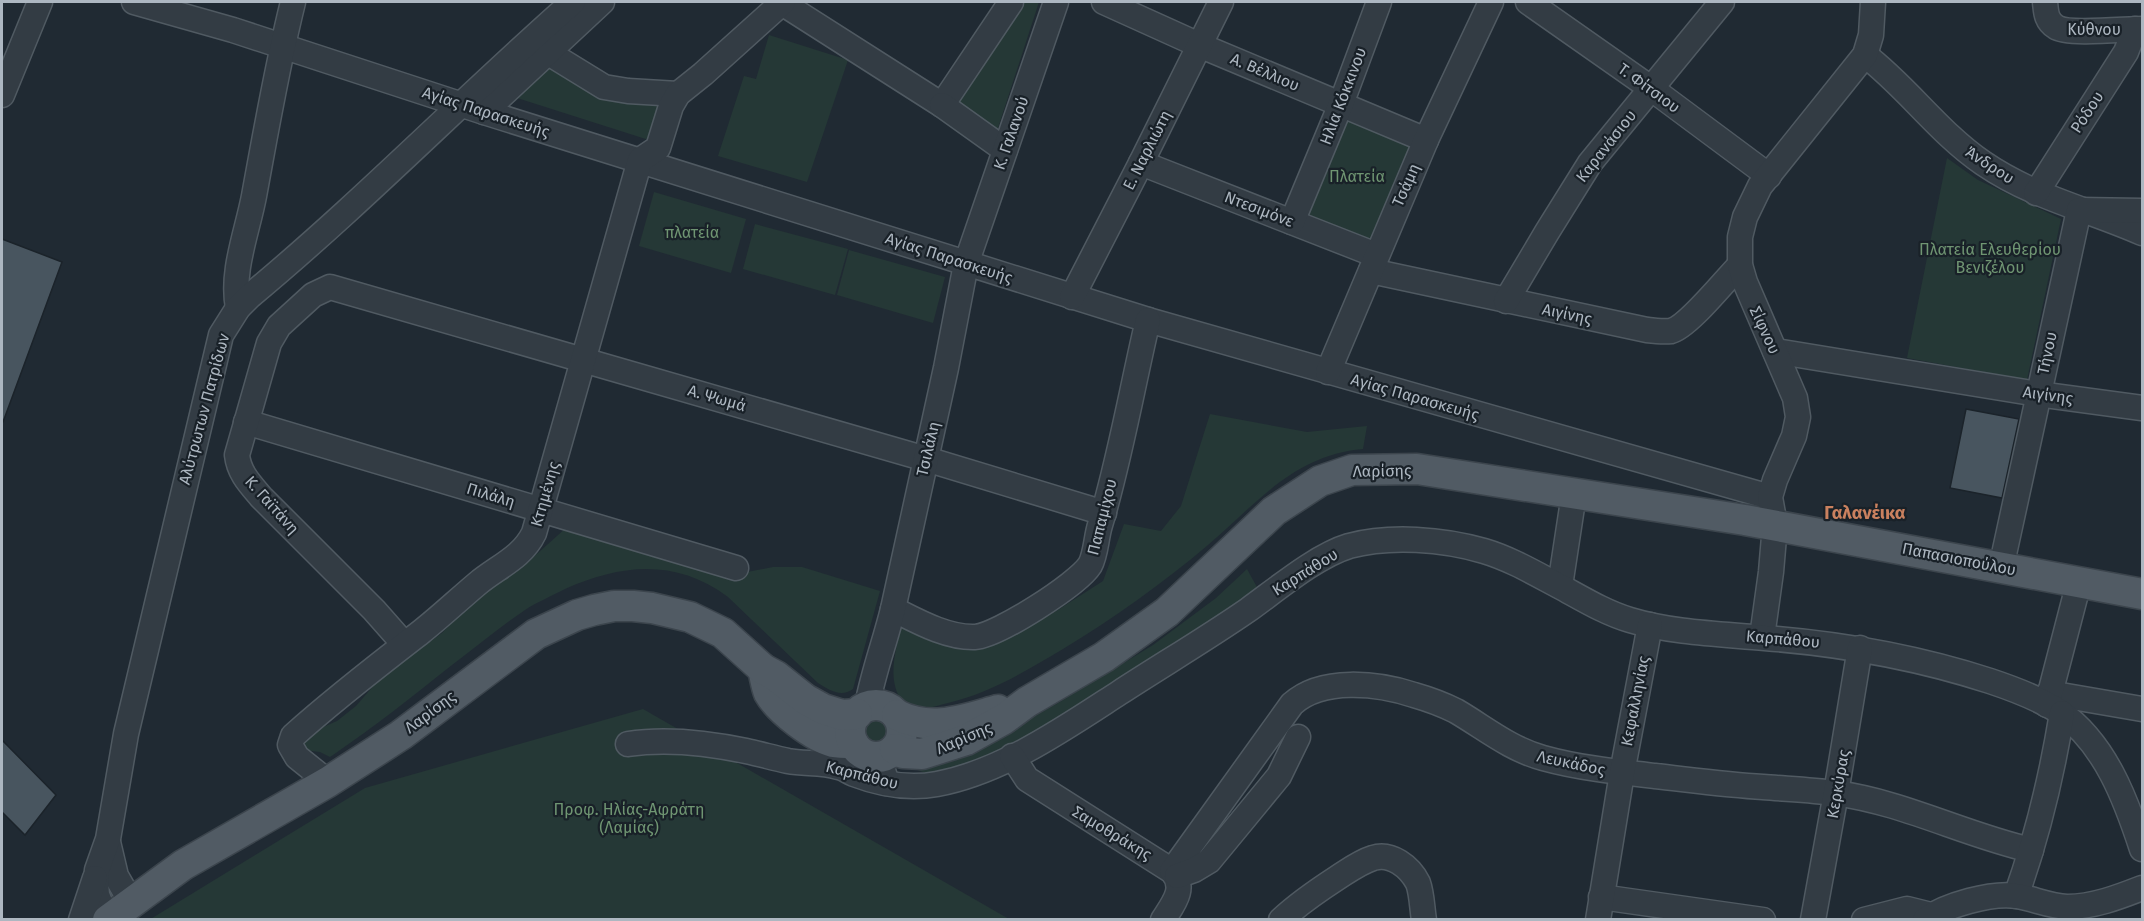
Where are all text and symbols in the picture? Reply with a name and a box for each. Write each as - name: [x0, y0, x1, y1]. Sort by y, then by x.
- street label: Κύθνου: [2067, 20, 2121, 39]
- street label: Ηλία Κόκκινου: [1316, 45, 1370, 147]
- street label: Α. Βέλλιου: [1228, 49, 1302, 95]
- street label: Τ. Φίτσιου: [1614, 59, 1684, 117]
- street label: Αγίας Παρασκευής: [420, 83, 552, 142]
- street label: Ρόδου: [2067, 88, 2107, 136]
- street label: Κ. Γαλανού: [990, 94, 1032, 172]
- street label: Καρανάσιου: [1572, 106, 1640, 186]
- street label: Ε. Ναρλιώτη: [1119, 107, 1175, 193]
- street label: Άνδρου: [1962, 142, 2018, 188]
- street label: Τσάμη: [1388, 161, 1424, 209]
- park label: Πλατεία: [1329, 167, 1385, 186]
- street label: Ντεσιμόνε: [1222, 187, 1297, 231]
- park label: πλατεία: [665, 223, 719, 242]
- street label: Αγίας Παρασκευής: [883, 229, 1015, 288]
- park label: Πλατεία Ελευθερίου Βενιζέλου: [1919, 240, 2061, 277]
- street label: Αιγίνης: [1540, 299, 1594, 329]
- street label: Σίφνου: [1746, 303, 1784, 357]
- street label: Τήνου: [2033, 330, 2061, 376]
- street label: Αλύτρωτων Πατρίδων: [175, 331, 233, 487]
- street label: Αγίας Παρασκευής: [1349, 370, 1482, 425]
- street label: Α. Ψωμά: [686, 381, 748, 415]
- street label: Αιγίνης: [2022, 382, 2075, 408]
- street label: Τσιλάλη: [912, 420, 944, 478]
- street label: Κτημένης: [527, 459, 563, 529]
- street label: Λαρίσης: [1352, 461, 1412, 481]
- street label: Κ. Γαϊτάνη: [241, 472, 303, 538]
- street label: Παπαμίχου: [1083, 477, 1121, 557]
- street label: Πιλάλη: [464, 479, 518, 511]
- district label: Γαλανέικα: [1824, 502, 1906, 524]
- street label: Παπασιοπούλου: [1900, 539, 2018, 579]
- street label: Καρπάθου: [1269, 544, 1341, 600]
- street label: Καρπάθου: [1745, 626, 1821, 652]
- street label: Κεφαλληνίας: [1617, 654, 1653, 748]
- street label: Λαρίσης: [401, 686, 460, 737]
- street label: Λαρίσης: [933, 718, 995, 758]
- street label: Λευκάδος: [1535, 747, 1607, 780]
- street label: Κερκύρας: [1823, 748, 1853, 820]
- street label: Καρπάθου: [824, 757, 900, 793]
- park label: Προφ. Ηλίας-Αφράτη (Λαμίας): [554, 800, 704, 837]
- street label: Σαμοθράκης: [1069, 802, 1156, 864]

